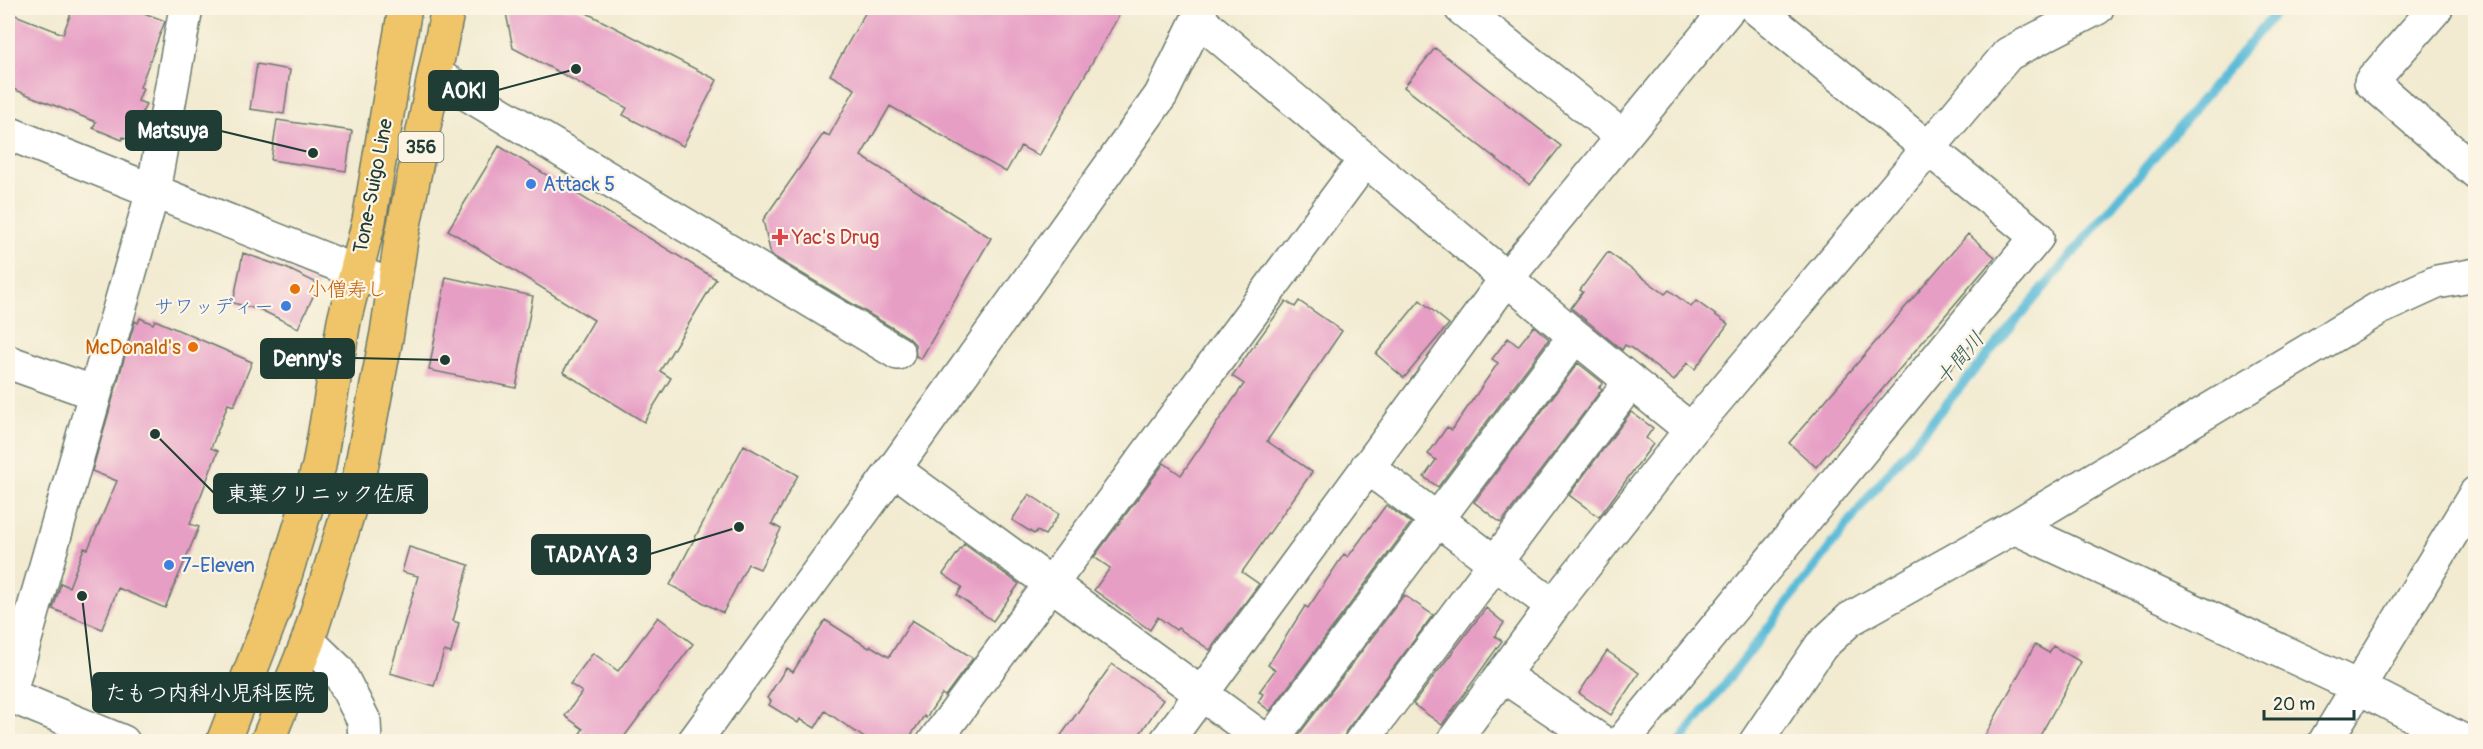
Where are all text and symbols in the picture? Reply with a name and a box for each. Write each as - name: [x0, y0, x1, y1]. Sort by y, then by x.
- callout: AOKI: [429, 71, 498, 110]
- text: AOKI: [441, 78, 487, 105]
- callout: Matsuya: [126, 111, 221, 150]
- street label: Tone-Suigo Line: [348, 116, 398, 255]
- text: Matsuya: [138, 118, 209, 145]
- road number: 356: [398, 132, 444, 162]
- place label: Attack 5: [543, 172, 615, 197]
- marker: Attack 5: [524, 177, 538, 191]
- place label: Yac's Drug: [791, 225, 879, 250]
- marker: Yac's Drug: [773, 230, 787, 244]
- place label: 小僧寿し: [307, 277, 387, 302]
- marker: 小僧寿し: [288, 282, 302, 296]
- place label: サワッディー: [154, 294, 274, 319]
- marker: サワッディー: [279, 299, 293, 313]
- water label: 十間川: [1929, 326, 1991, 392]
- place label: McDonald's: [85, 335, 181, 360]
- callout: Denny's: [261, 339, 354, 378]
- marker: McDonald's: [186, 340, 200, 354]
- text: Denny's: [273, 346, 342, 373]
- callout: 東葉クリニック佐原: [214, 474, 427, 513]
- text: 東葉クリニック佐原: [227, 481, 416, 508]
- callout: TADAYA 3: [532, 535, 650, 574]
- text: TADAYA 3: [543, 542, 638, 569]
- place label: 7-Eleven: [181, 553, 255, 578]
- marker: 7-Eleven: [162, 558, 176, 572]
- callout: たもつ内科小児科医院: [93, 673, 327, 712]
- text: たもつ内科小児科医院: [105, 680, 315, 707]
- scale bar: [2264, 683, 2354, 721]
- text: 20 m: [2273, 693, 2315, 716]

